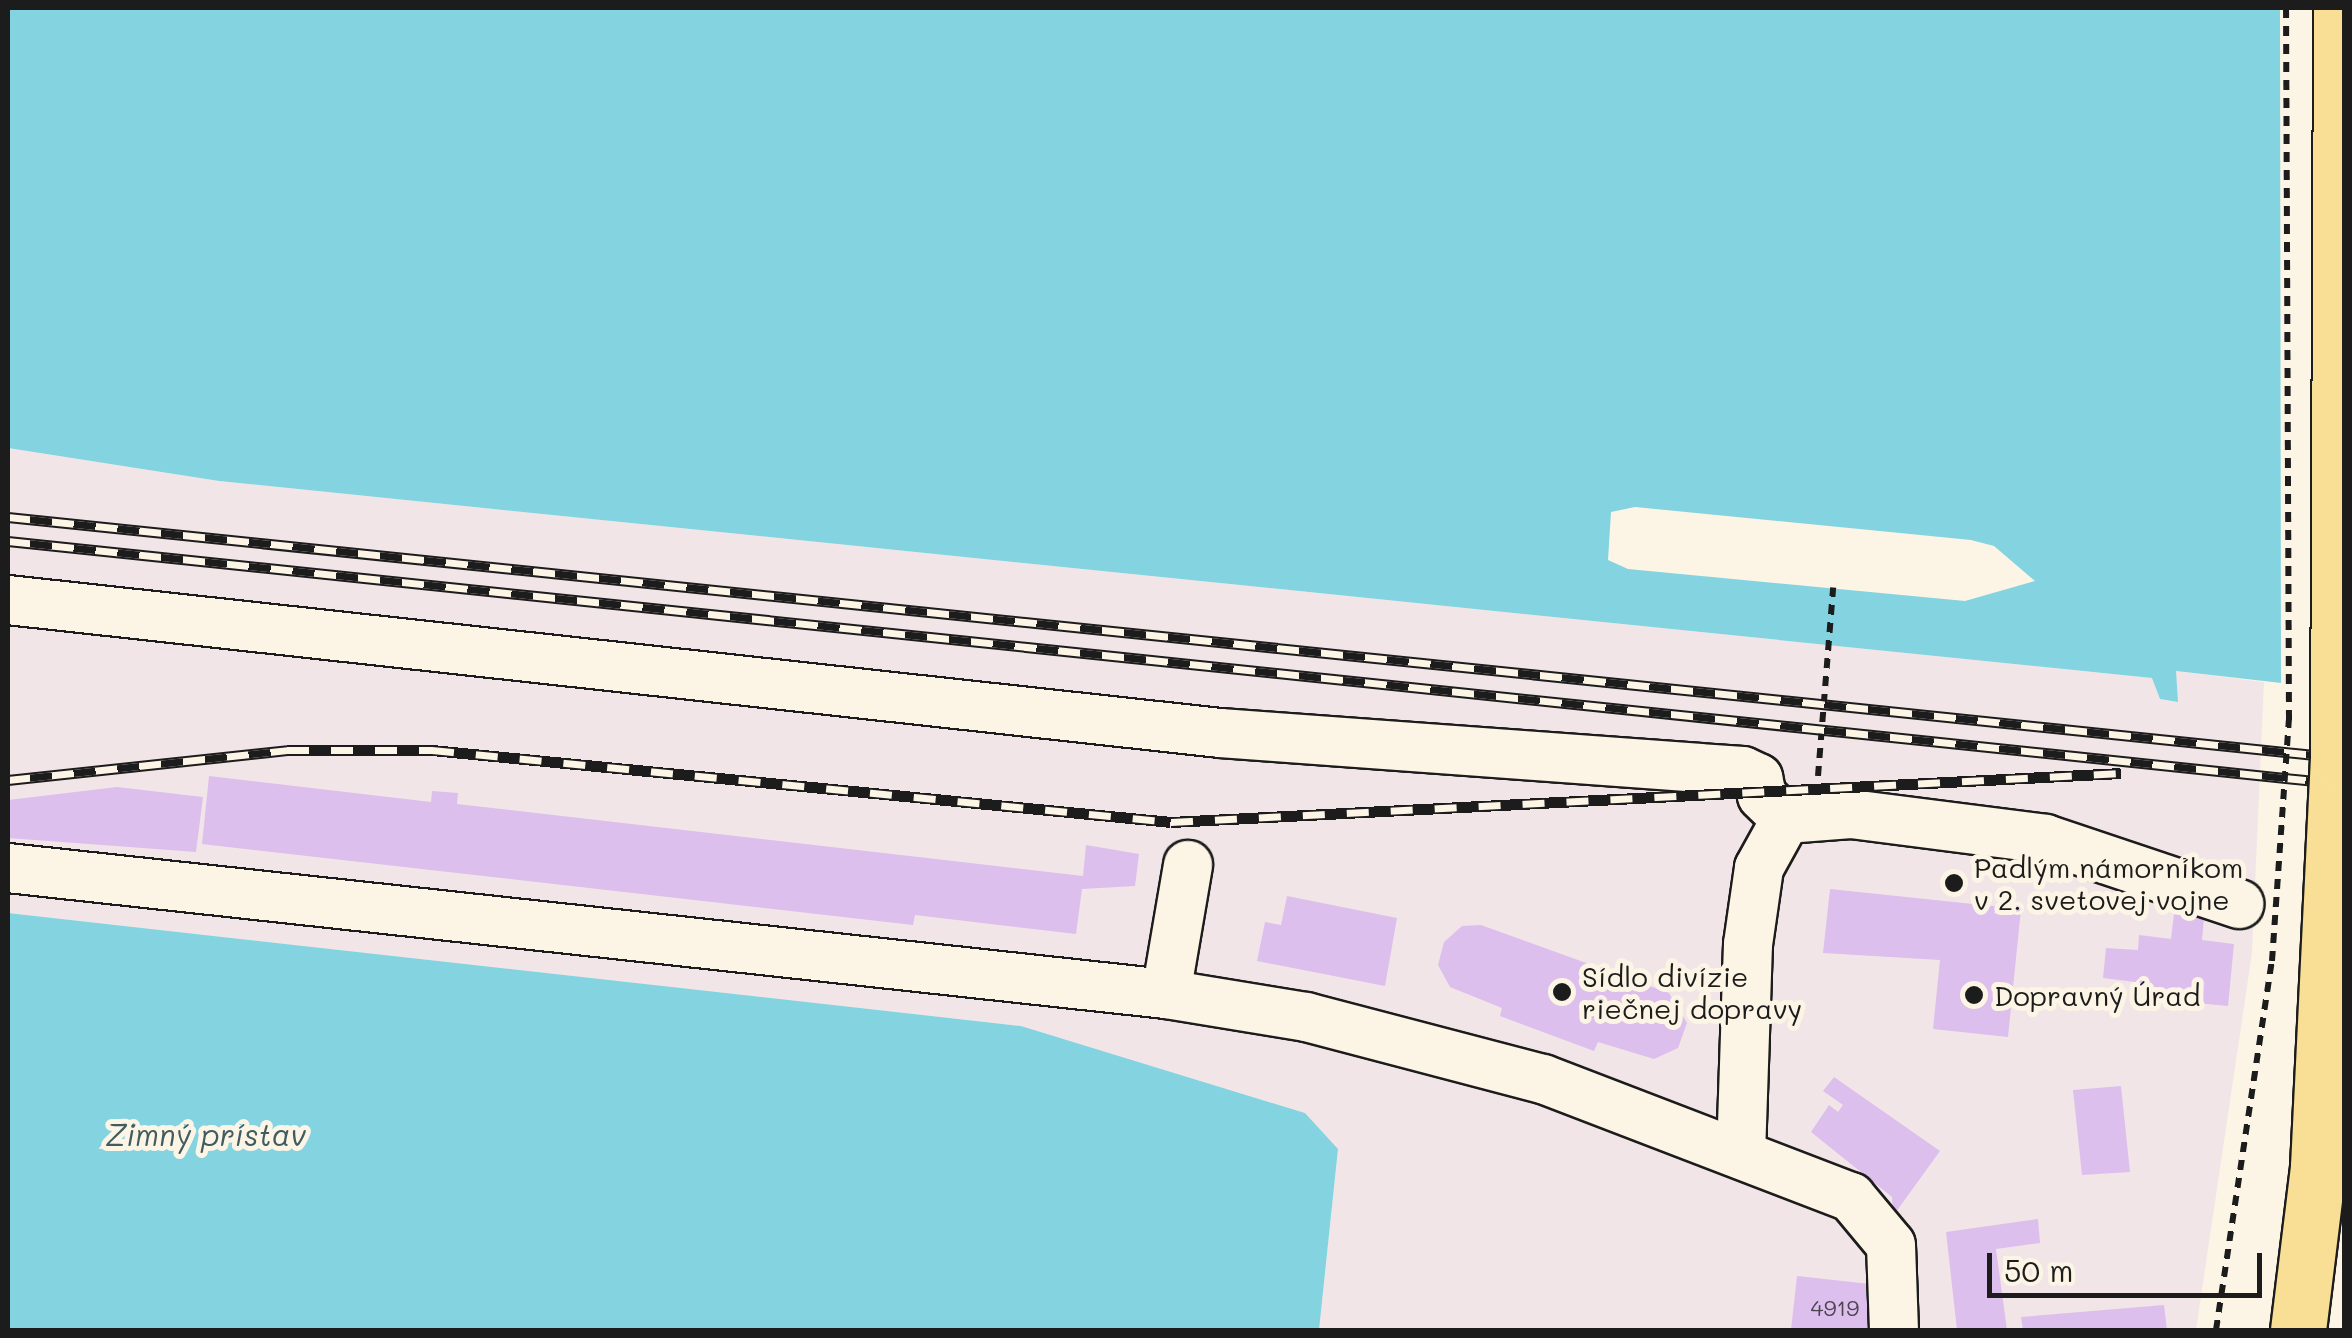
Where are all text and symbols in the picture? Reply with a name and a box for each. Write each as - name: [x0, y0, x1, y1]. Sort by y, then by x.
- place label: Padlým námorníkom v 2. svetovej vojne: [1974, 850, 2243, 916]
- marker: Padlým námorníkom v 2. svetovej vojne: [1943, 872, 1965, 894]
- place label: Sídlo divízie riečnej dopravy: [1582, 959, 1802, 1025]
- place label: Dopravný Úrad: [1994, 978, 2200, 1012]
- marker: Sídlo divízie riečnej dopravy: [1551, 981, 1573, 1003]
- marker: Dopravný Úrad: [1963, 984, 1985, 1006]
- water label: Zimný prístav: [106, 1116, 306, 1152]
- scale bar: [1992, 1233, 2267, 1295]
- text: 50 m: [2004, 1250, 2074, 1290]
- house number: 4919: [1811, 1295, 1859, 1321]

